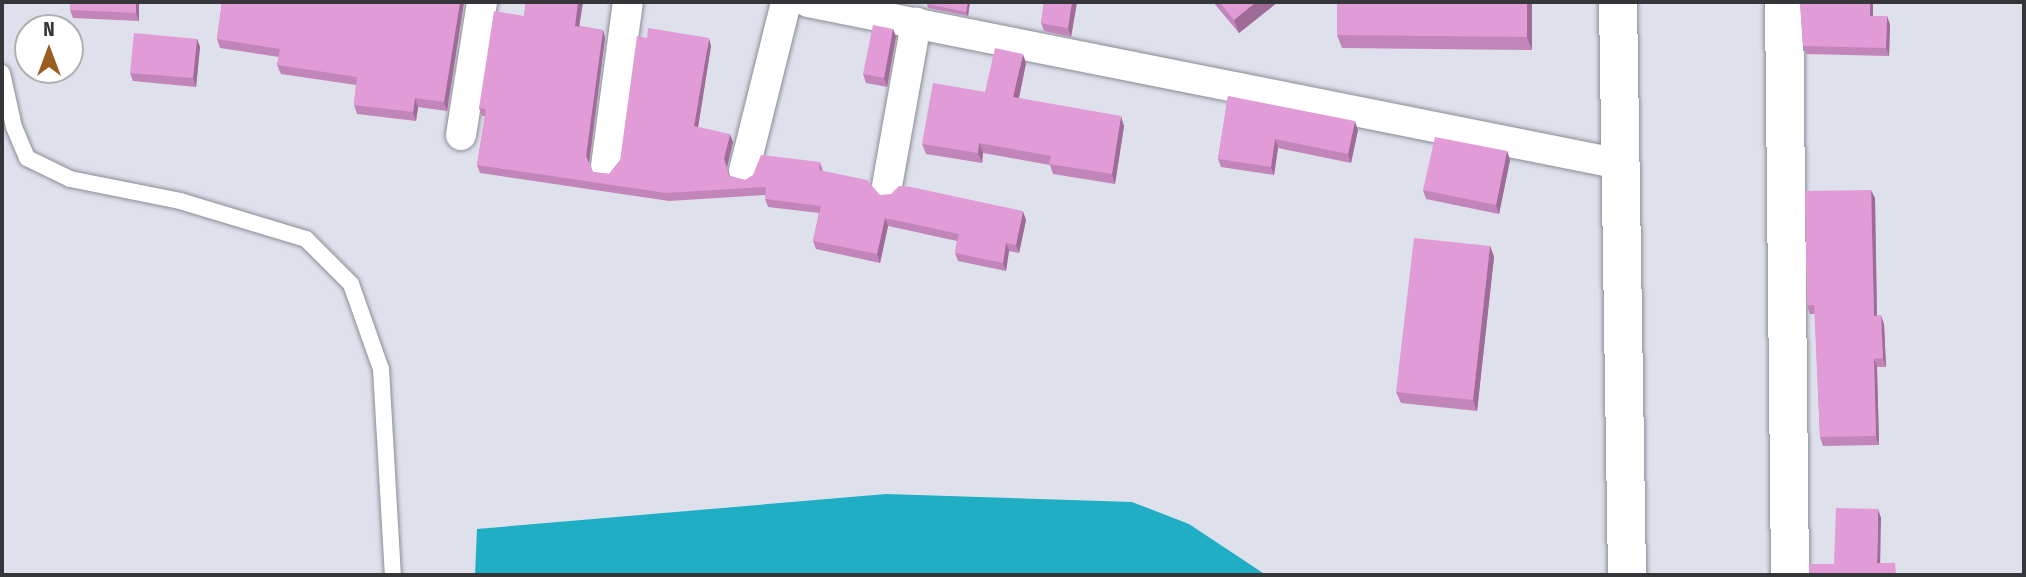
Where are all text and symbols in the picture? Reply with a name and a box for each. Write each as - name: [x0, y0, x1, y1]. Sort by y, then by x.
- north arrow: [14, 14, 84, 84]
- text: N: [43, 18, 55, 41]

